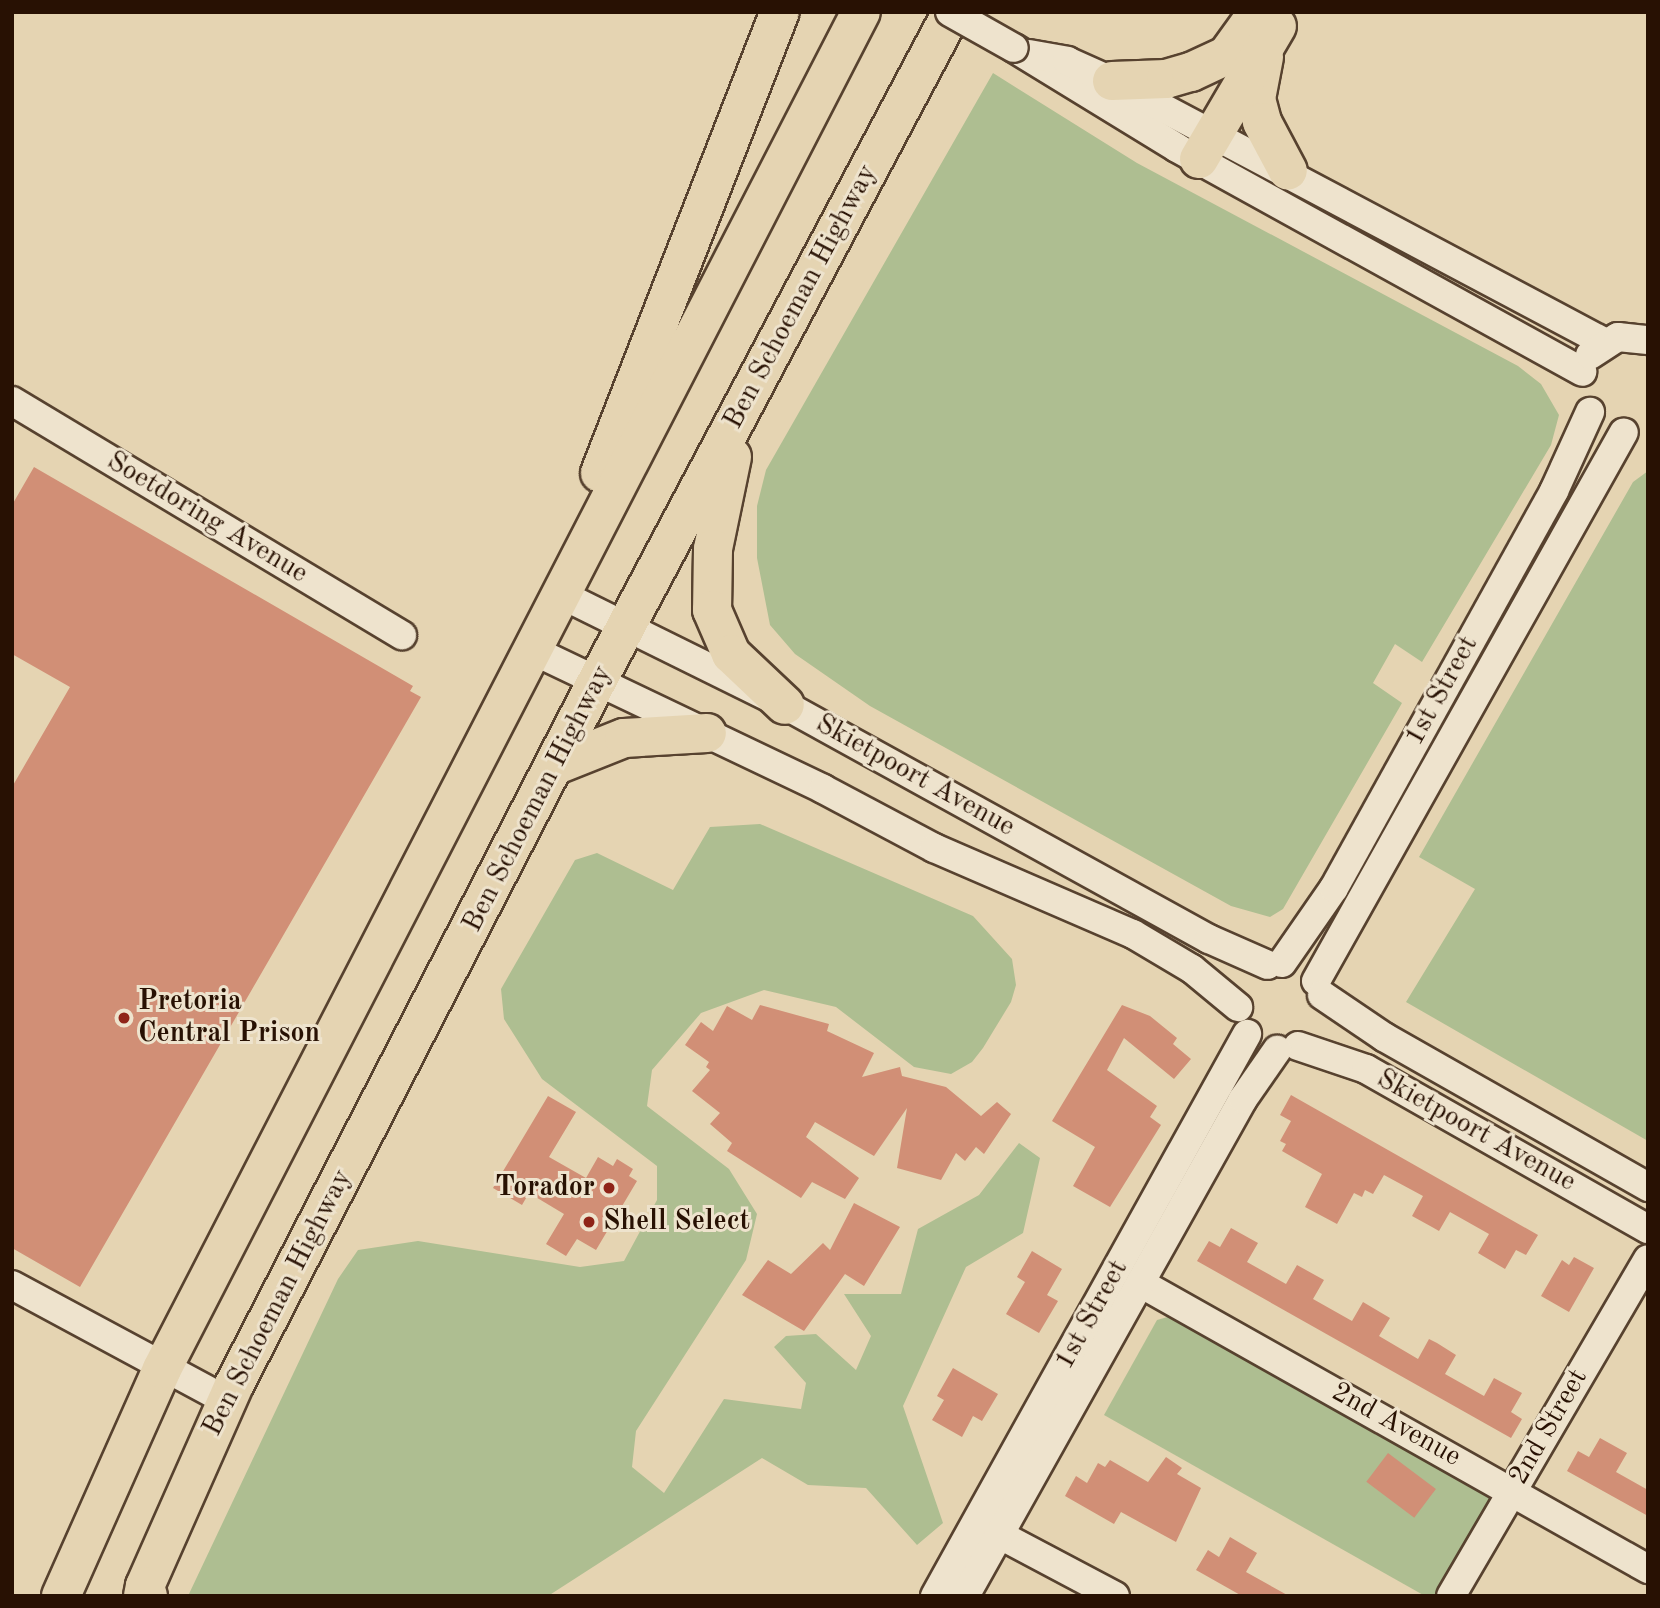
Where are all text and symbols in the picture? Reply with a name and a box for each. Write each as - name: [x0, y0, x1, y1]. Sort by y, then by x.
- street label: Ben Schoeman Highway: [717, 159, 885, 435]
- street label: Soetdoring Avenue: [100, 445, 314, 591]
- street label: 1st Street: [1398, 630, 1486, 752]
- street label: Ben Schoeman Highway: [456, 660, 620, 938]
- street label: Skietpoort Avenue: [810, 707, 1020, 845]
- place label: Pretoria Central Prison: [138, 985, 320, 1051]
- marker: Pretoria Central Prison: [116, 1010, 132, 1026]
- street label: Skietpoort Avenue: [1371, 1062, 1581, 1200]
- street label: Ben Schoeman Highway: [196, 1164, 360, 1442]
- place label: Torador: [495, 1171, 595, 1205]
- marker: Torador: [601, 1180, 617, 1196]
- place label: Shell Select: [603, 1205, 750, 1239]
- marker: Shell Select: [581, 1214, 597, 1230]
- street label: 1st Street: [1048, 1254, 1136, 1376]
- street label: 2nd Street: [1502, 1363, 1596, 1491]
- street label: 2nd Avenue: [1325, 1376, 1467, 1474]

